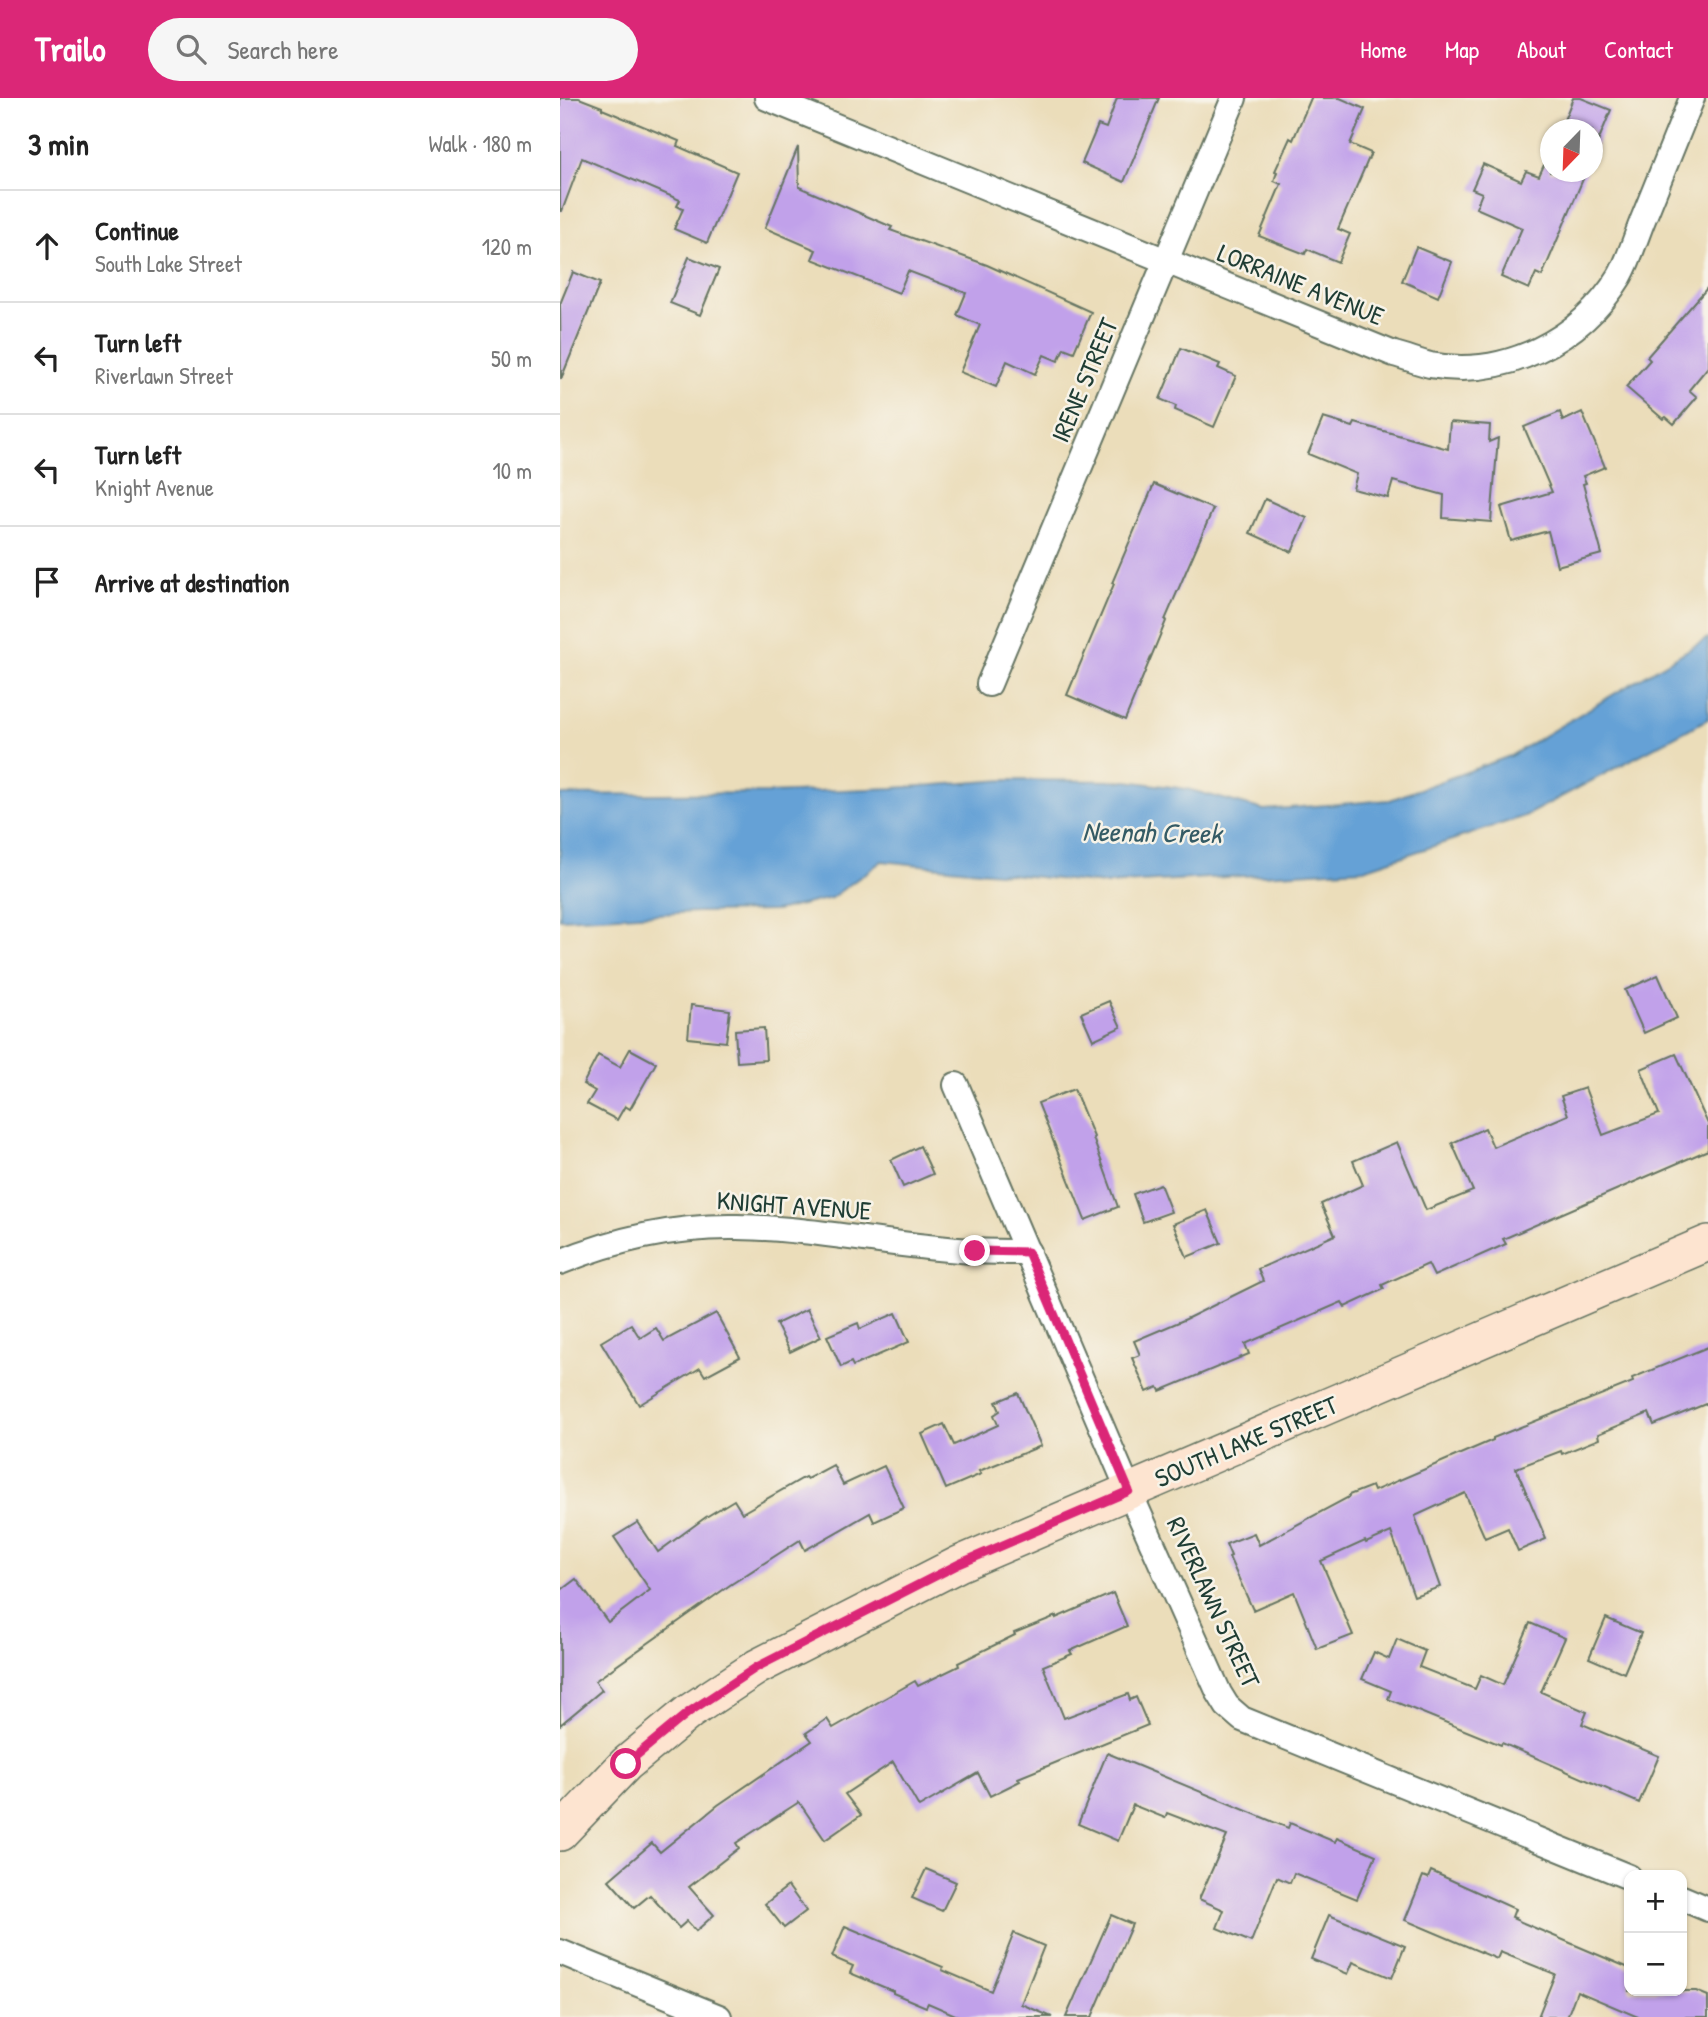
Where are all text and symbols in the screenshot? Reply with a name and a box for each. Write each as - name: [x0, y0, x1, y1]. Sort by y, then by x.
- search box: [148, 18, 638, 81]
- text: Trailo: [35, 27, 106, 71]
- icon: search: [172, 30, 210, 68]
- text: Search here: [228, 32, 339, 67]
- text: Home: [1360, 33, 1407, 65]
- text: Map: [1445, 33, 1479, 65]
- text: About: [1517, 33, 1566, 65]
- text: Contact: [1604, 33, 1673, 65]
- north arrow: [1540, 119, 1603, 182]
- text: 3 min: [28, 124, 89, 164]
- text: Walk · 180 m: [428, 128, 532, 159]
- text: Continue: [95, 213, 179, 248]
- icon: ahead: [28, 227, 66, 265]
- text: 120 m: [482, 231, 532, 262]
- street label: LORRAINE AVENUE: [1213, 235, 1390, 333]
- text: South Lake Street: [95, 248, 242, 279]
- street label: IRENE STREET: [1042, 312, 1126, 447]
- text: Turn left: [95, 325, 181, 360]
- icon: left: [28, 339, 66, 377]
- text: 50 m: [491, 343, 532, 374]
- text: Riverlawn Street: [95, 360, 233, 391]
- text: Turn left: [95, 437, 181, 472]
- icon: left: [28, 451, 66, 489]
- text: 10 m: [492, 455, 532, 486]
- text: Knight Avenue: [95, 472, 214, 503]
- icon: arrive: [28, 563, 66, 601]
- text: Arrive at destination: [95, 565, 290, 600]
- water label: Neenah Creek: [1082, 812, 1224, 852]
- street label: KNIGHT AVENUE: [716, 1182, 873, 1228]
- route end: [959, 1235, 990, 1266]
- street label: SOUTH LAKE STREET: [1149, 1386, 1344, 1495]
- street label: RIVERLAWN STREET: [1159, 1511, 1269, 1694]
- route start: [610, 1748, 641, 1779]
- map controls: [1624, 1870, 1687, 1996]
- button: +: [1624, 1870, 1687, 1933]
- button: −: [1624, 1933, 1687, 1996]

